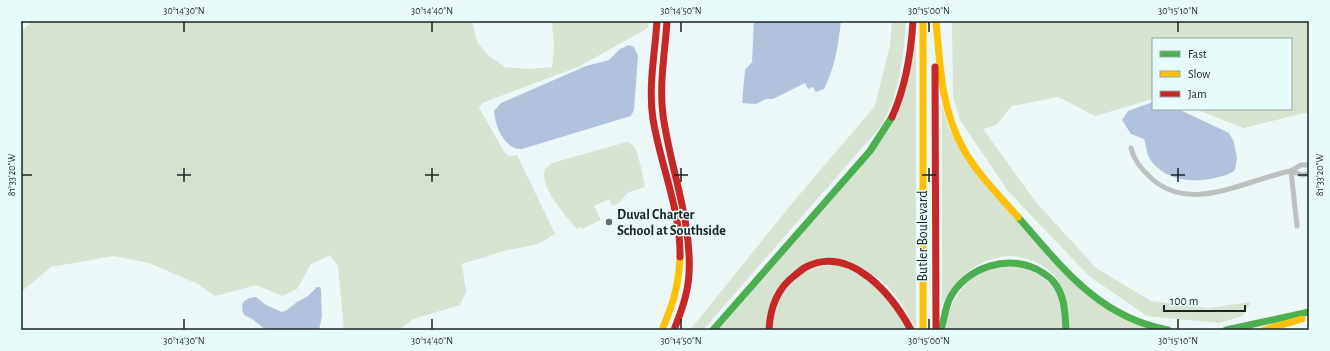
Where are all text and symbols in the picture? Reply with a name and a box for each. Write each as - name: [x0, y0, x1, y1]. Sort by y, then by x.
- text: 30°14'30"N: [163, 6, 205, 16]
- text: 30°14'40"N: [411, 6, 453, 16]
- text: 30°14'50"N: [660, 6, 702, 16]
- text: 30°15'00"N: [908, 6, 950, 16]
- text: 30°15'10"N: [1158, 6, 1198, 16]
- legend: [1152, 38, 1292, 110]
- text: Fast: [1188, 48, 1207, 60]
- text: Slow: [1188, 68, 1210, 80]
- text: Jam: [1188, 88, 1207, 100]
- text: 81°33'20"W: [7, 154, 17, 196]
- text: 81°33'20"W: [1315, 154, 1325, 196]
- street label: Butler Boulevard: [916, 191, 930, 281]
- place label: Duval Charter School at Southside: [617, 208, 726, 238]
- marker: Duval Charter School at Southside: [604, 217, 614, 227]
- scale bar: [1164, 287, 1245, 313]
- text: 100 m: [1170, 295, 1198, 307]
- text: 30°14'30"N: [163, 336, 205, 346]
- text: 30°14'40"N: [411, 336, 453, 346]
- text: 30°14'50"N: [660, 336, 702, 346]
- text: 30°15'00"N: [908, 336, 950, 346]
- text: 30°15'10"N: [1158, 336, 1198, 346]

